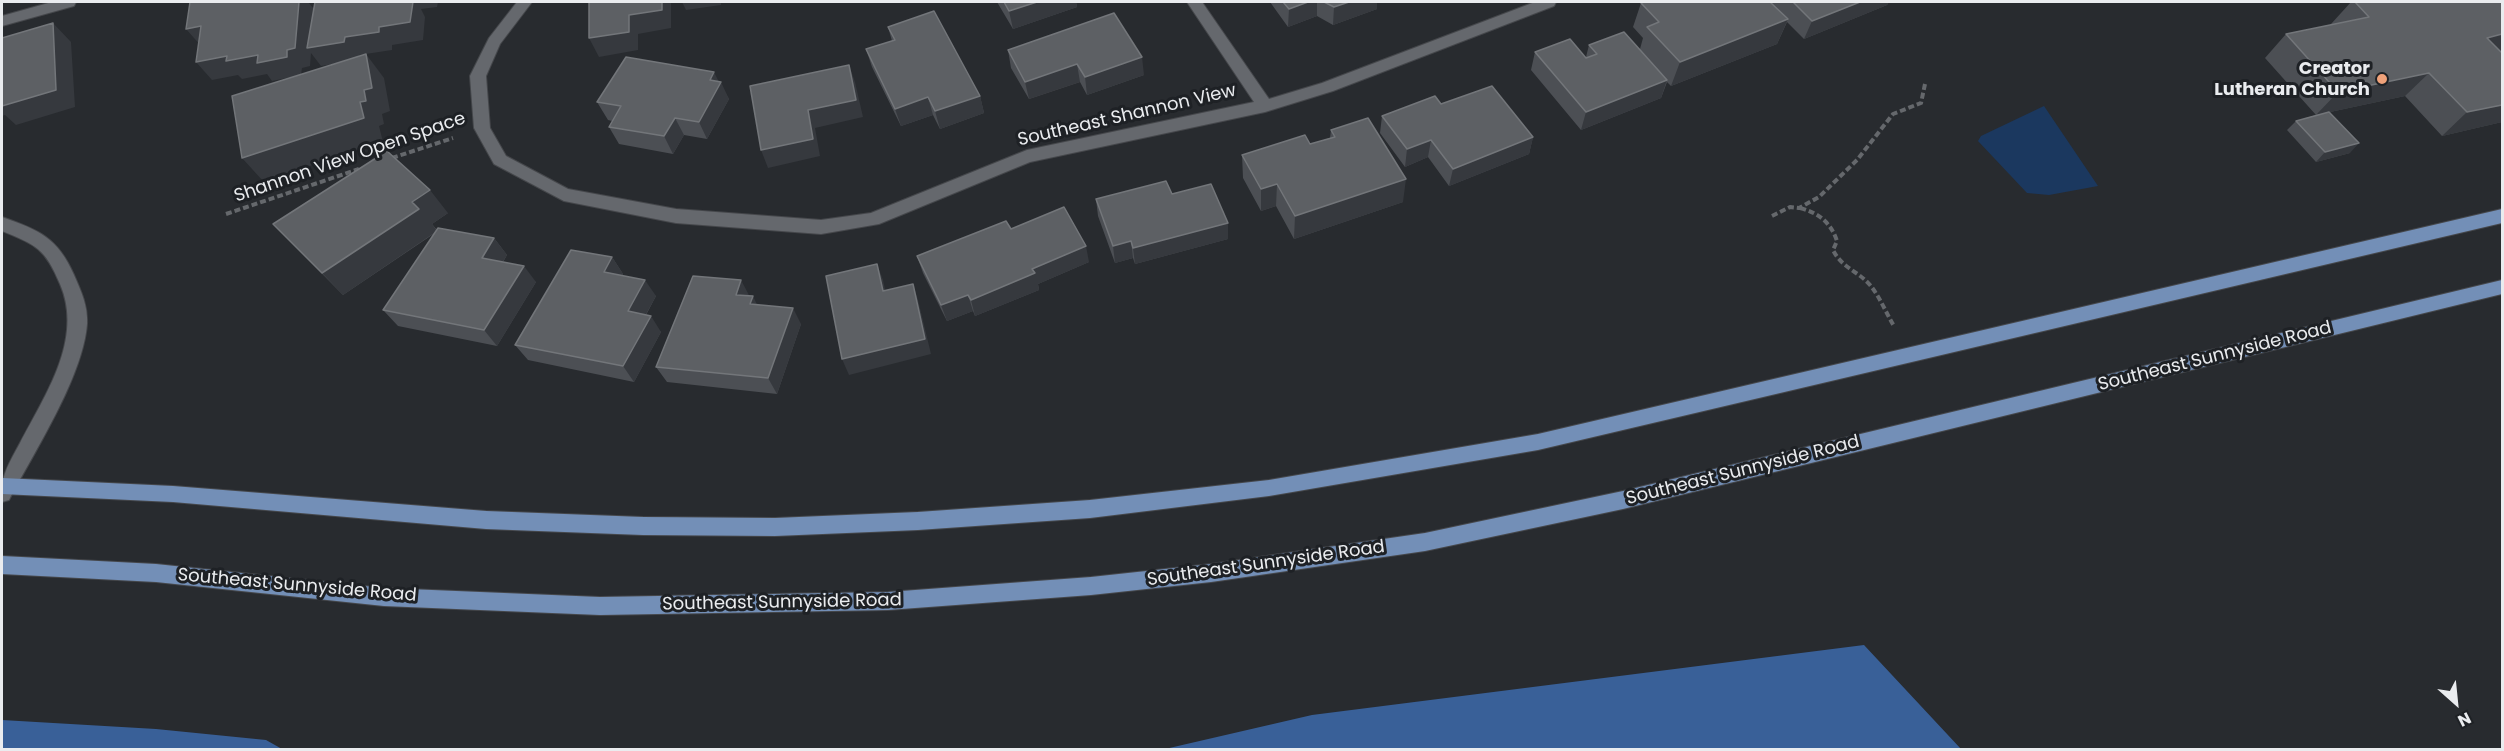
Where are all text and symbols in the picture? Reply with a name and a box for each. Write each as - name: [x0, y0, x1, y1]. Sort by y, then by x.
- place label: Creator Lutheran Church: [2214, 58, 2370, 100]
- marker: Creator Lutheran Church: [2375, 72, 2389, 86]
- street label: Southeast Shannon View: [1016, 80, 1238, 152]
- street label: Shannon View Open Space: [231, 108, 469, 208]
- street label: Southeast Sunnyside Road: [2096, 318, 2334, 396]
- street label: Southeast Sunnyside Road: [1624, 432, 1862, 510]
- street label: Southeast Sunnyside Road: [1146, 537, 1386, 591]
- street label: Southeast Sunnyside Road: [177, 565, 417, 607]
- street label: Southeast Sunnyside Road: [662, 590, 902, 616]
- north arrow: [2426, 673, 2486, 733]
- text: N: [2454, 706, 2475, 732]

